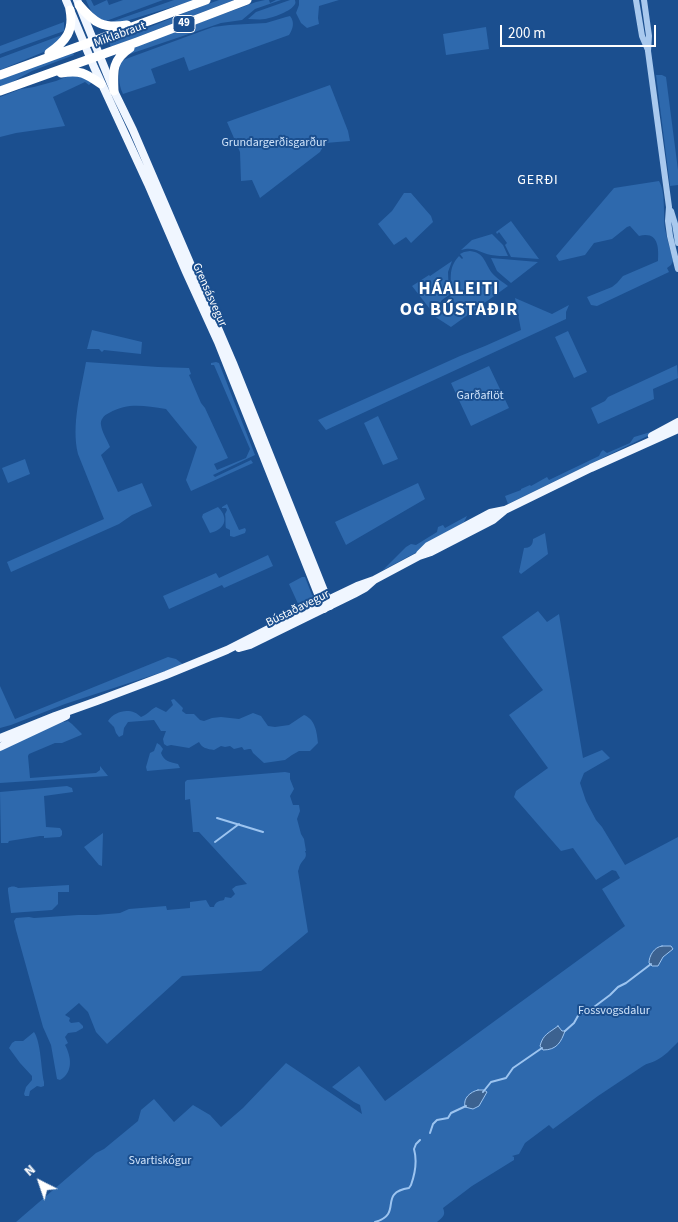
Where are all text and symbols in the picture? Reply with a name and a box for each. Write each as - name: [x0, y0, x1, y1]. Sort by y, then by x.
- road number: 49: [173, 15, 195, 32]
- scale bar: [503, 15, 659, 47]
- street label: Miklabraut: [92, 19, 148, 51]
- text: 200 m: [508, 23, 546, 44]
- park label: Grundargerðisgarður: [221, 136, 327, 150]
- district label: GERÐI: [517, 173, 559, 189]
- street label: Grensásvegur: [189, 261, 229, 329]
- district label: HÁALEITI OG BÚSTAÐIR: [398, 279, 520, 322]
- park label: Garðaflöt: [456, 389, 504, 403]
- street label: Bústaðavegur: [264, 587, 332, 631]
- park label: Fossvogsdalur: [578, 1004, 650, 1018]
- park label: Svartiskógur: [129, 1154, 191, 1168]
- north arrow: [15, 1157, 65, 1207]
- text: N: [20, 1160, 40, 1181]

